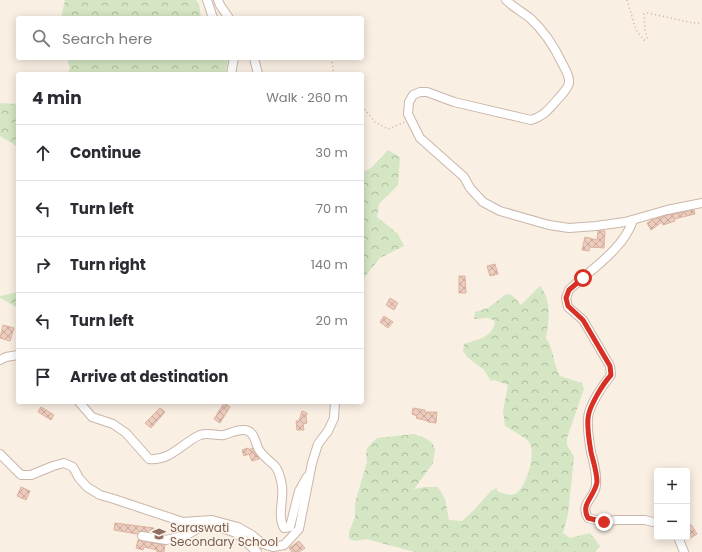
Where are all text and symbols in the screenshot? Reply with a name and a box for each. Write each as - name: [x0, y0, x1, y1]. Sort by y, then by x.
- search box: [16, 16, 364, 60]
- icon: search: [30, 27, 52, 49]
- text: Search here: [62, 28, 152, 49]
- text: 4 min: [32, 86, 82, 110]
- text: Walk · 260 m: [266, 88, 348, 107]
- icon: ahead: [32, 142, 54, 164]
- text: Continue: [70, 142, 141, 163]
- text: 30 m: [315, 143, 348, 162]
- icon: left: [32, 198, 54, 220]
- text: Turn left: [70, 198, 134, 219]
- text: 70 m: [316, 199, 348, 218]
- icon: right: [32, 254, 54, 276]
- text: Turn right: [70, 254, 146, 275]
- text: 140 m: [311, 255, 348, 274]
- route start: [574, 269, 592, 287]
- icon: left: [32, 310, 54, 332]
- text: Turn left: [70, 310, 134, 331]
- text: 20 m: [315, 311, 348, 330]
- icon: arrive: [32, 366, 54, 388]
- text: Arrive at destination: [70, 366, 228, 387]
- map controls: [654, 468, 690, 540]
- button: +: [654, 468, 690, 504]
- button: −: [654, 504, 690, 540]
- route end: [595, 513, 613, 531]
- place label: Saraswati Secondary School: [170, 519, 278, 550]
- school or university icon: Saraswati Secondary School: [151, 526, 167, 542]

